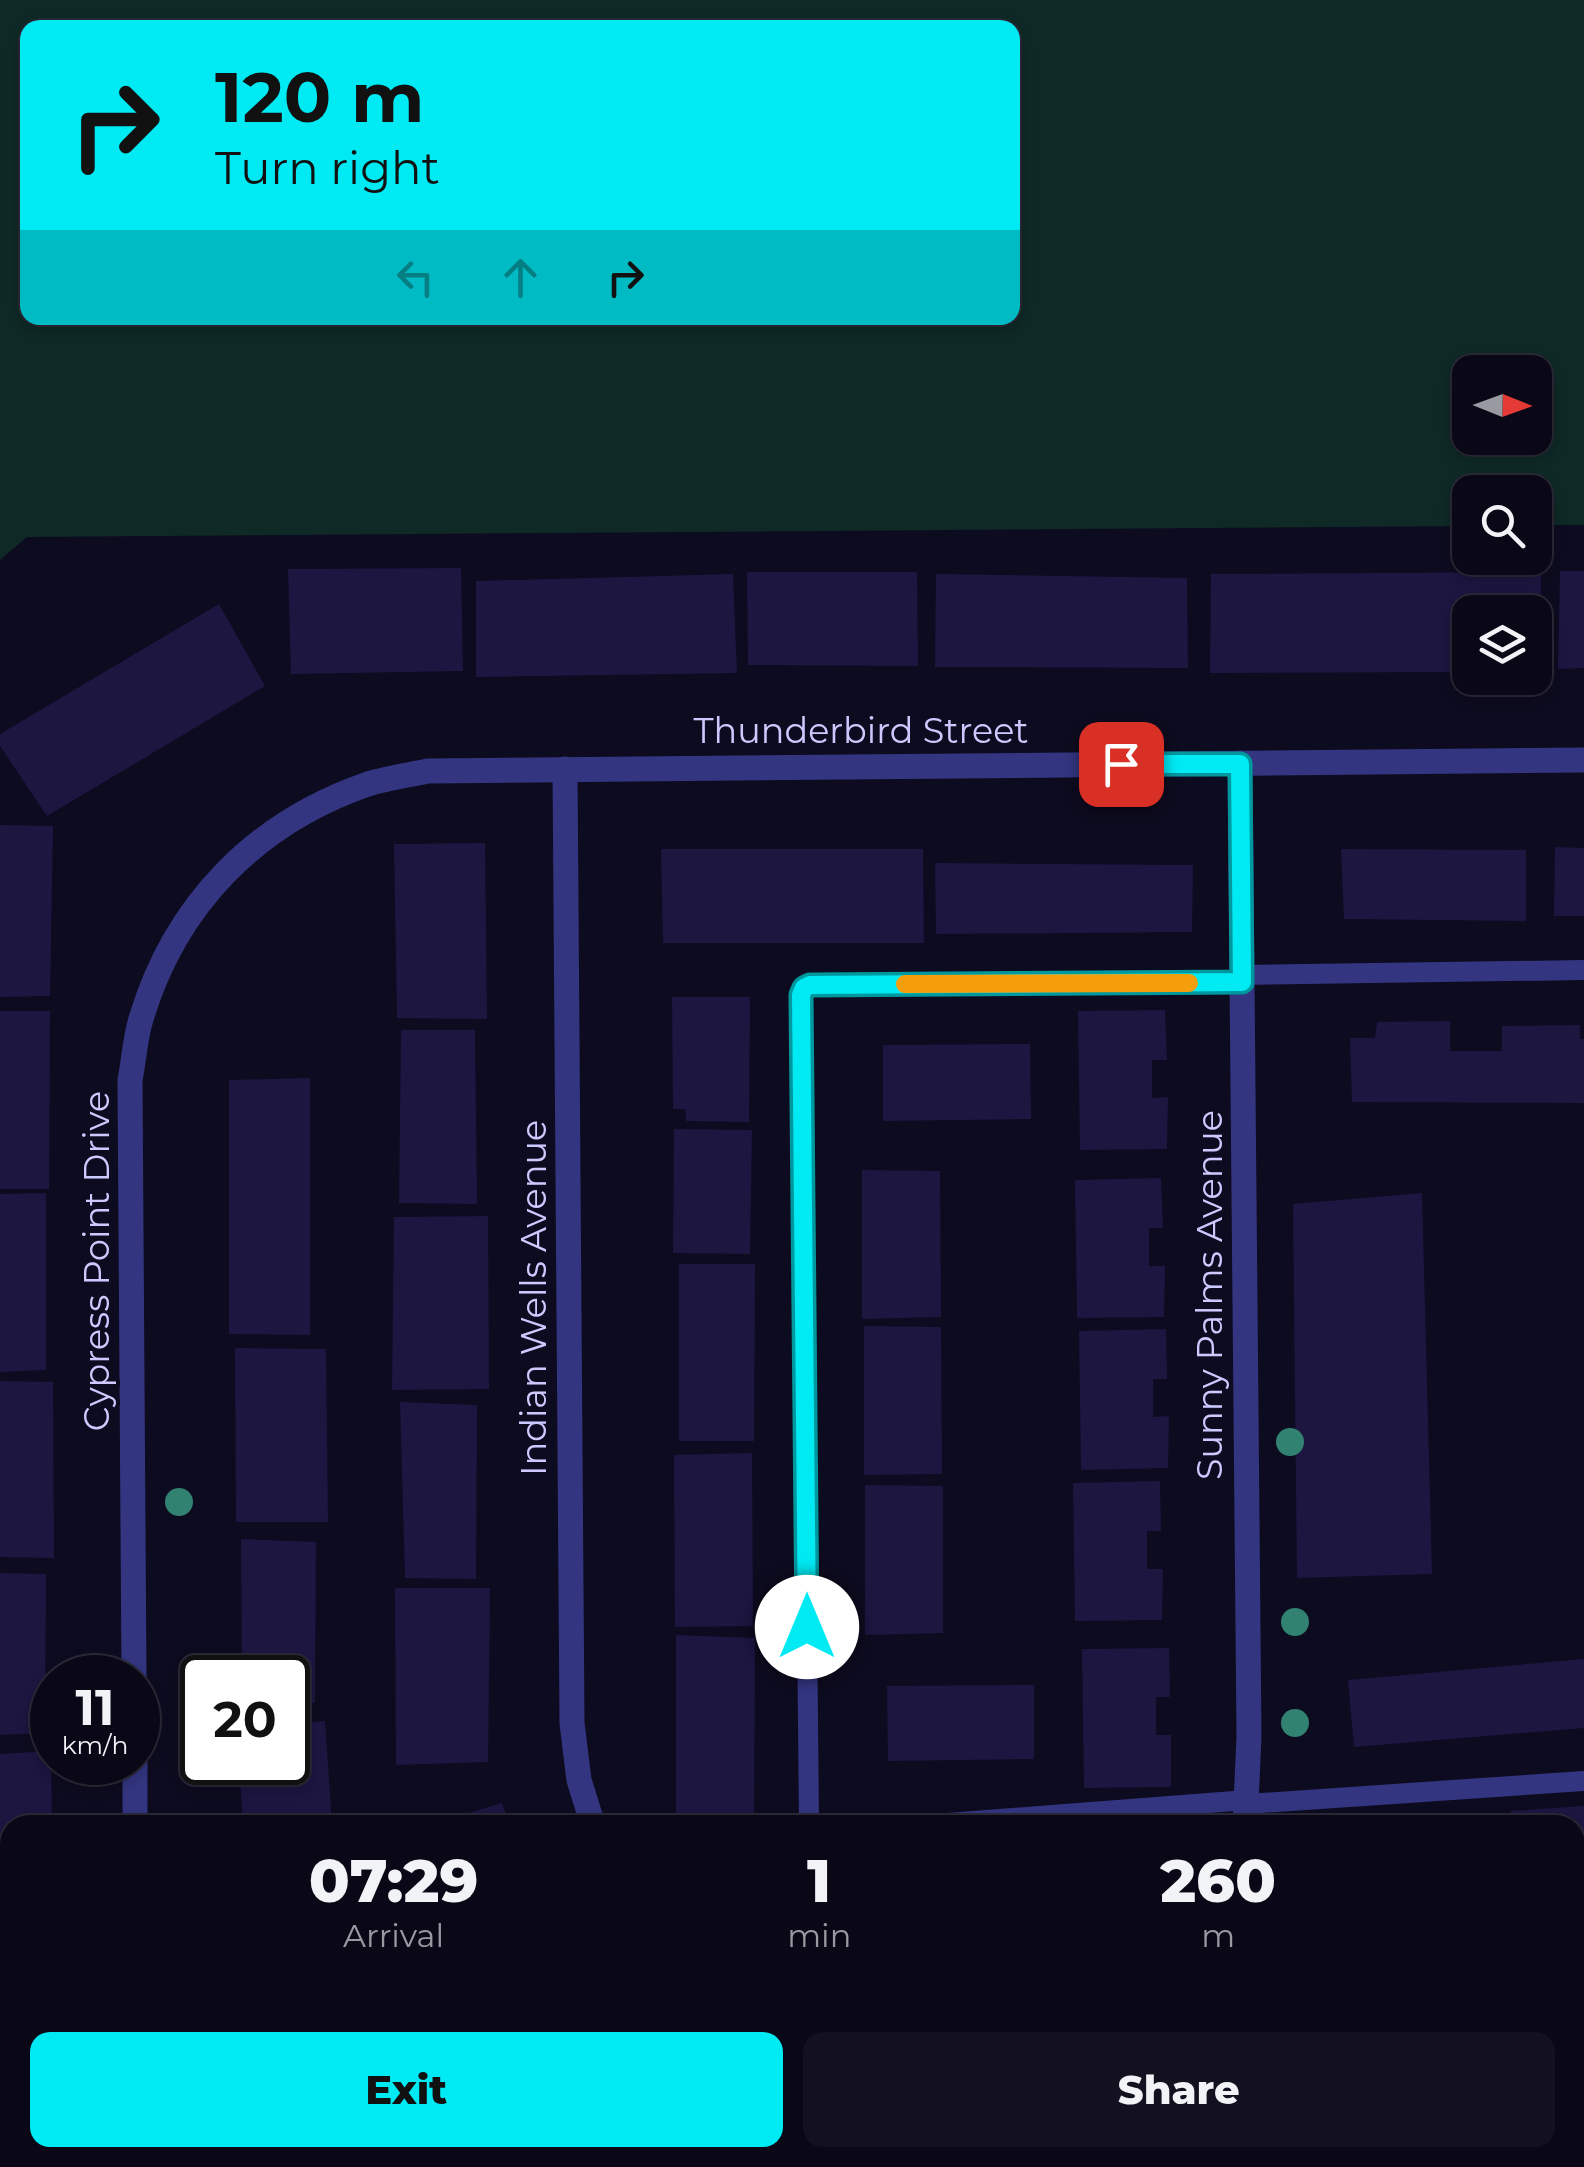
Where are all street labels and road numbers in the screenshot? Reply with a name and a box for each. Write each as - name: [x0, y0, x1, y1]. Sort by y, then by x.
- street label: Thunderbird Street: [693, 709, 1029, 752]
- street label: Cypress Point Drive: [75, 1091, 118, 1431]
- street label: Sunny Palms Avenue: [1188, 1110, 1231, 1480]
- street label: Indian Wells Avenue: [512, 1120, 555, 1476]

